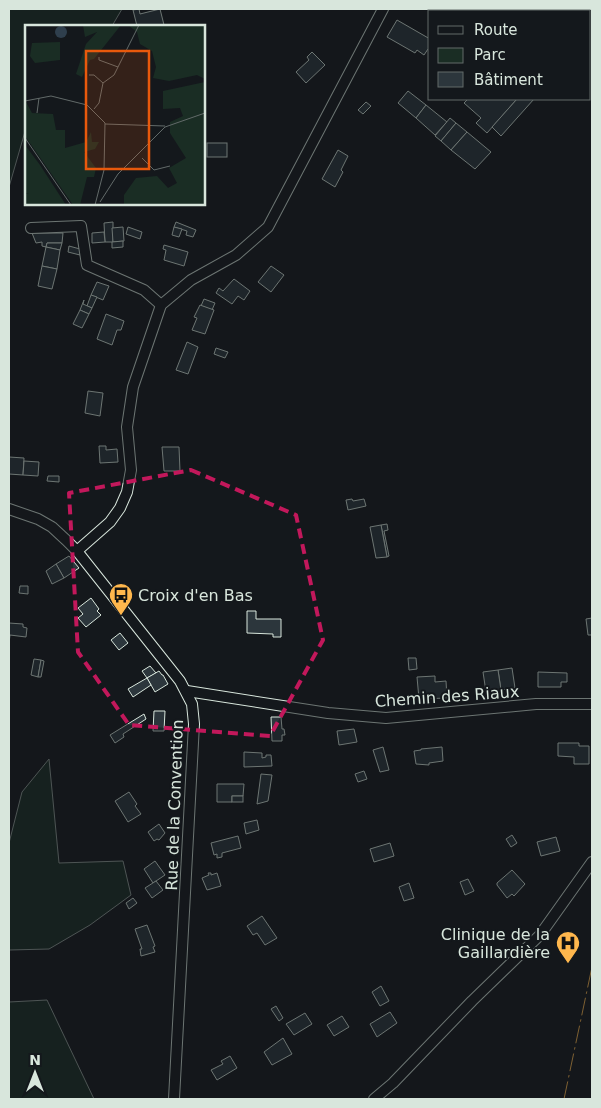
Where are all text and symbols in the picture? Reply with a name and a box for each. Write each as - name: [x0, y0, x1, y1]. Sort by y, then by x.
- legend: [428, 10, 591, 100]
- text: Route: [474, 21, 518, 39]
- inset map: [25, 25, 205, 205]
- text: Parc: [474, 46, 506, 64]
- text: Bâtiment: [474, 71, 543, 89]
- bus stop icon: Croix d'en Bas: [108, 582, 134, 616]
- place label: Croix d'en Bas: [138, 586, 253, 605]
- street label: Chemin des Riaux: [374, 682, 520, 711]
- street label: Rue de la Convention: [162, 719, 187, 891]
- place label: Clinique de la Gaillardière: [441, 925, 550, 962]
- hospital icon: Clinique de la Gaillardière: [555, 930, 581, 964]
- north arrow: [10, 1048, 60, 1098]
- text: N: [29, 1052, 41, 1068]

